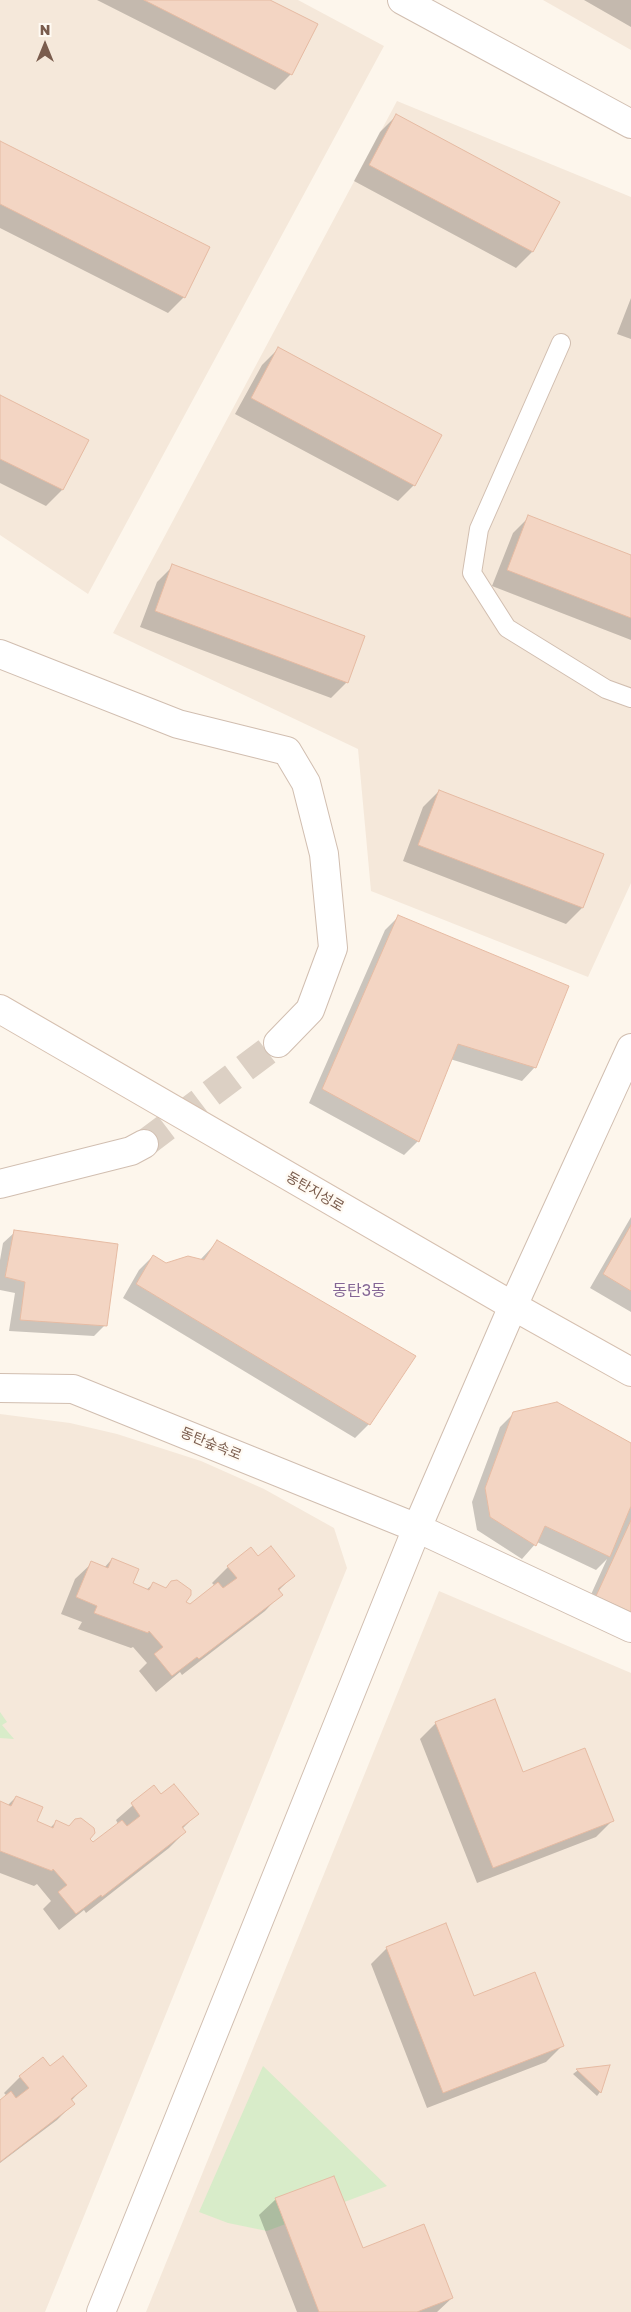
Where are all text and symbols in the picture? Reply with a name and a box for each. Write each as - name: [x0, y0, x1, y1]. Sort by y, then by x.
- north arrow: [20, 20, 70, 70]
- text: N: [40, 21, 50, 38]
- street label: 동탄지성로: [283, 1169, 347, 1215]
- district label: 동탄3동: [332, 1281, 386, 1301]
- street label: 동탄숲속로: [178, 1424, 244, 1464]

